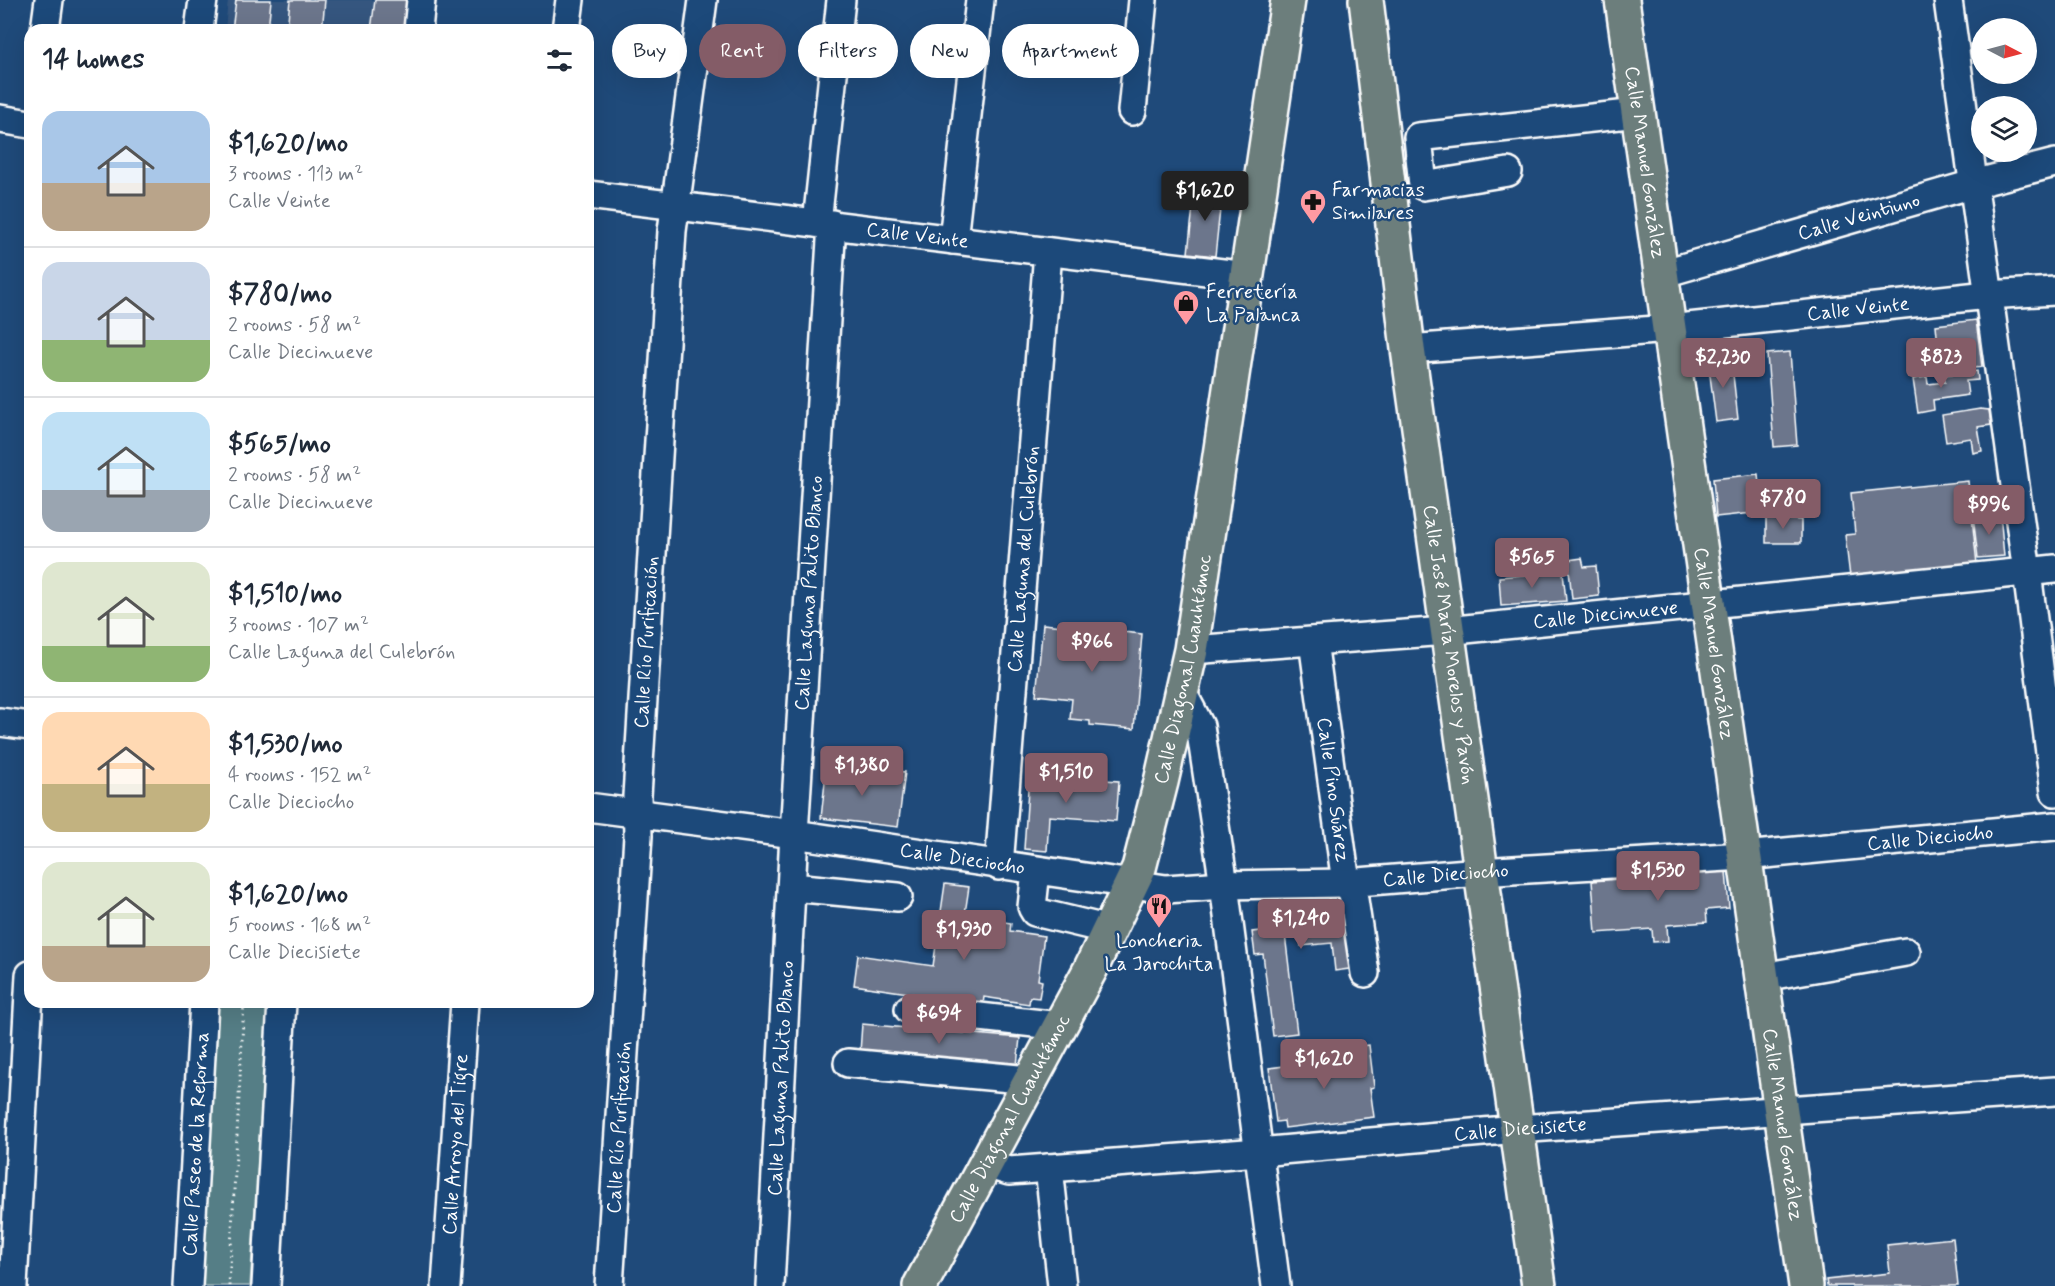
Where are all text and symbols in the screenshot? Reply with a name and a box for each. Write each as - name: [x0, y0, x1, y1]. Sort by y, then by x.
- north arrow: [1971, 18, 2037, 84]
- map controls: [1971, 18, 2037, 162]
- chip: Buy: [612, 24, 687, 78]
- chip: Rent: [699, 24, 786, 78]
- chip: Filters: [798, 24, 898, 78]
- chip: New: [910, 24, 990, 78]
- chip: Apartment: [1002, 24, 1139, 78]
- text: 14 homes: [42, 43, 144, 77]
- icon: filters: [543, 44, 576, 77]
- street label: Calle Manuel González: [1618, 64, 1672, 261]
- button: layers: [1971, 96, 2037, 162]
- text: $1,620/mo: [228, 127, 348, 161]
- icon: home: [90, 135, 162, 207]
- text: 3 rooms · 113 m²: [228, 161, 363, 188]
- pin: $1,620: [1156, 171, 1254, 222]
- text: $1,620: [1175, 177, 1235, 204]
- place label: Farmacias Similares: [1332, 177, 1425, 227]
- street label: Calle Veintiuno: [1795, 186, 1923, 247]
- pharmacy icon: Farmacias Similares: [1298, 187, 1328, 225]
- text: Calle Veinte: [228, 188, 331, 215]
- street label: Calle Veinte: [865, 216, 970, 255]
- text: $780/mo: [228, 278, 332, 312]
- place label: Ferretería La Palanca: [1206, 279, 1301, 329]
- icon: home: [90, 286, 162, 358]
- shop icon: Ferretería La Palanca: [1171, 288, 1201, 326]
- street label: Calle Veinte: [1806, 290, 1911, 328]
- text: 2 rooms · 58 m²: [228, 312, 361, 339]
- pin: $2,230: [1674, 338, 1772, 389]
- pin: $823: [1905, 338, 1977, 389]
- text: Calle Diecinueve: [228, 339, 373, 366]
- text: $2,230: [1695, 344, 1751, 371]
- text: $823: [1920, 344, 1962, 371]
- text: $565/mo: [228, 428, 331, 462]
- icon: home: [90, 436, 162, 508]
- street label: Calle Laguna del Culebrón: [1001, 445, 1046, 673]
- text: 2 rooms · 58 m²: [228, 462, 361, 489]
- street label: Calle Laguna Palito Blanco: [788, 475, 830, 711]
- pin: $780: [1747, 479, 1819, 530]
- text: $780: [1760, 485, 1806, 512]
- pin: $996: [1953, 485, 2025, 536]
- text: Calle Diecinueve: [228, 489, 373, 516]
- text: $996: [1968, 491, 2010, 518]
- street label: Calle José María Morelos y Pavón: [1416, 503, 1482, 786]
- pin: $565: [1496, 538, 1568, 589]
- text: $565: [1509, 544, 1555, 571]
- street label: Calle Manuel González: [1687, 545, 1741, 742]
- street label: Calle Diagonal Cuauhtémoc: [1147, 552, 1219, 787]
- street label: Calle Río Purificación: [628, 555, 665, 729]
- text: $1,510/mo: [228, 578, 342, 612]
- icon: home: [90, 586, 162, 658]
- street label: Calle Diecinueve: [1532, 594, 1679, 636]
- text: 3 rooms · 107 m²: [228, 612, 369, 639]
- pin: $966: [1056, 622, 1128, 673]
- text: $966: [1071, 628, 1113, 655]
- text: Calle Laguna del Culebrón: [228, 639, 455, 666]
- street label: Calle Pino Suárez: [1310, 716, 1357, 864]
- text: $1,530/mo: [228, 728, 343, 762]
- icon: home: [90, 736, 162, 808]
- pin: $1,380: [813, 746, 911, 797]
- text: $1,380: [834, 752, 890, 779]
- pin: $1,510: [1017, 753, 1115, 804]
- text: $1,510: [1039, 759, 1093, 786]
- text: 4 rooms · 152 m²: [228, 762, 371, 789]
- text: Calle Dieciocho: [228, 789, 354, 816]
- street label: Calle Dieciocho: [1866, 819, 1994, 858]
- street label: Calle Dieciocho: [898, 836, 1027, 882]
- pin: $1,530: [1609, 851, 1707, 902]
- street label: Calle Dieciocho: [1382, 857, 1510, 893]
- text: $1,530: [1630, 857, 1686, 884]
- text: $1,620/mo: [228, 878, 348, 912]
- icon: home: [90, 886, 162, 958]
- restaurant icon: Loncheria La Jarochita: [1144, 891, 1174, 929]
- pin: $1,240: [1252, 899, 1350, 950]
- text: $1,240: [1272, 905, 1330, 932]
- pin: $1,930: [915, 910, 1013, 961]
- text: 5 rooms · 168 m²: [228, 912, 371, 939]
- text: $1,930: [936, 916, 992, 943]
- place label: Loncheria La Jarochita: [1105, 928, 1213, 978]
- text: Calle Diecisiete: [228, 939, 361, 966]
- street label: Calle Laguna Palito Blanco: [761, 960, 801, 1197]
- pin: $694: [903, 994, 975, 1045]
- text: $694: [916, 1000, 962, 1027]
- street label: Calle Diagonal Cuauhtémoc: [943, 1009, 1077, 1228]
- street label: Calle Manuel González: [1756, 1027, 1810, 1223]
- street label: Calle Paseo de la Reforma: [176, 1031, 216, 1257]
- pin: $1,620: [1275, 1039, 1373, 1090]
- street label: Calle Río Purificación: [600, 1040, 638, 1214]
- text: $1,620: [1294, 1045, 1354, 1072]
- street label: Calle Arroyo del Tigre: [436, 1053, 476, 1236]
- street label: Calle Diecisiete: [1453, 1111, 1587, 1148]

